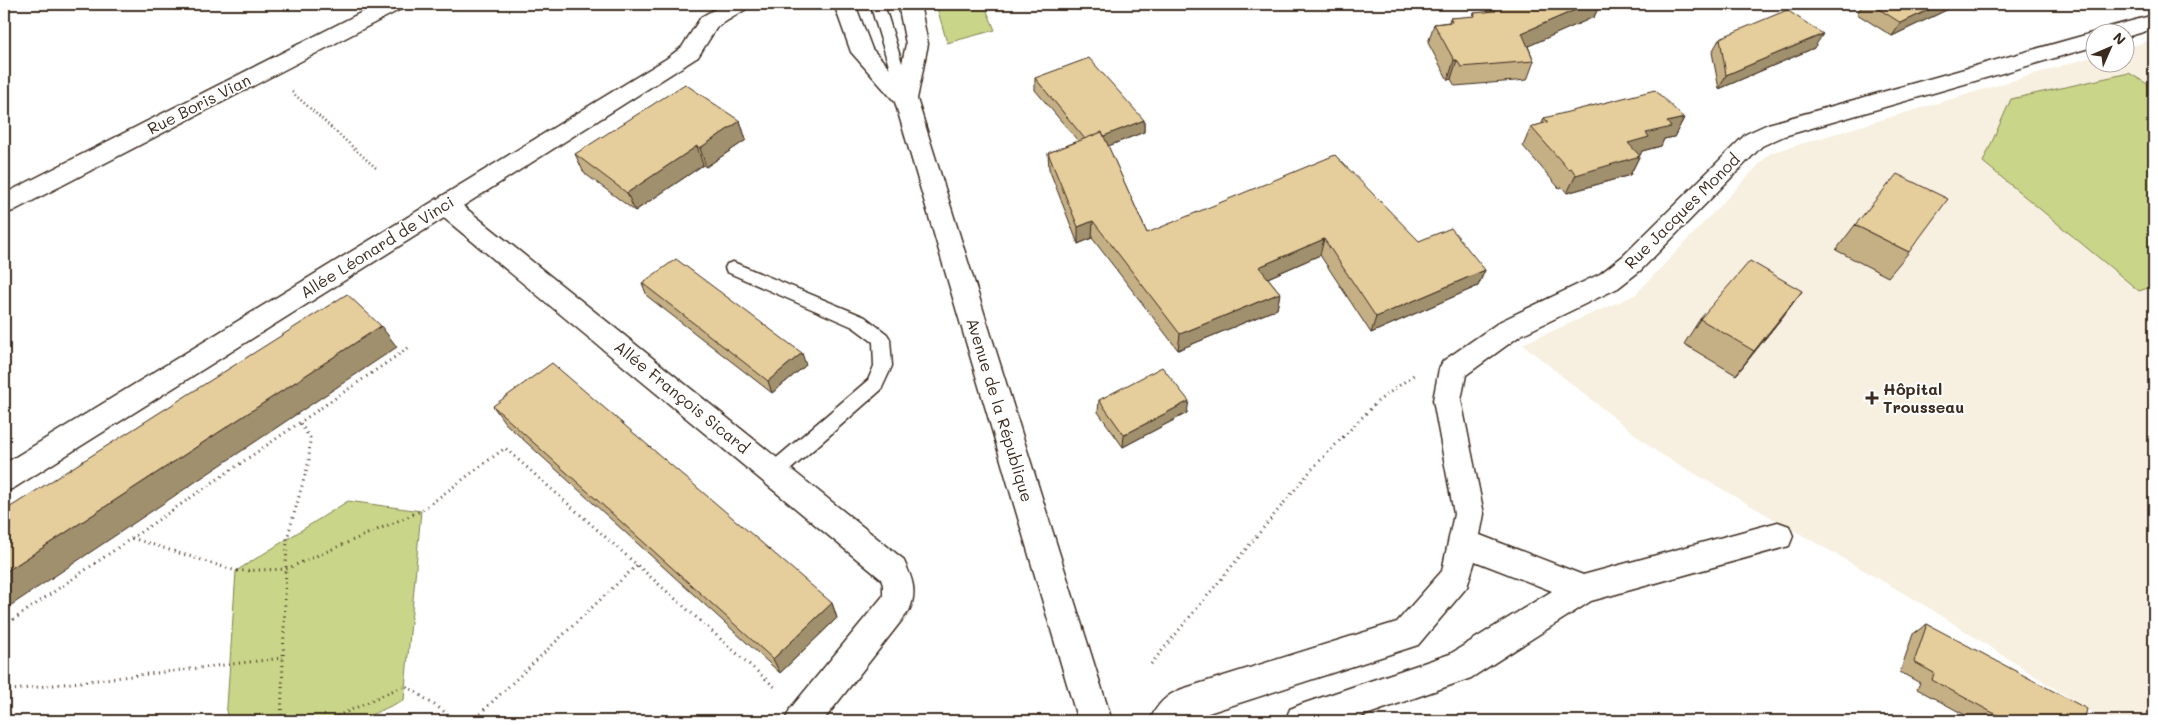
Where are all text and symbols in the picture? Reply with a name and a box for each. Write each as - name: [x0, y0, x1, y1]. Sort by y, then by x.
- north arrow: [2086, 22, 2136, 72]
- text: N: [2109, 28, 2130, 49]
- street label: Rue Boris Vian: [144, 68, 254, 139]
- street label: Rue Jacques Monod: [1620, 149, 1744, 273]
- street label: Allée Léonard de Vinci: [296, 191, 458, 303]
- street label: Avenue de la République: [962, 315, 1039, 505]
- street label: Allée François Sicard: [610, 336, 754, 458]
- place label: Hôpital Trousseau: [1883, 378, 1964, 417]
- marker: Hôpital Trousseau: [1865, 391, 1879, 405]

